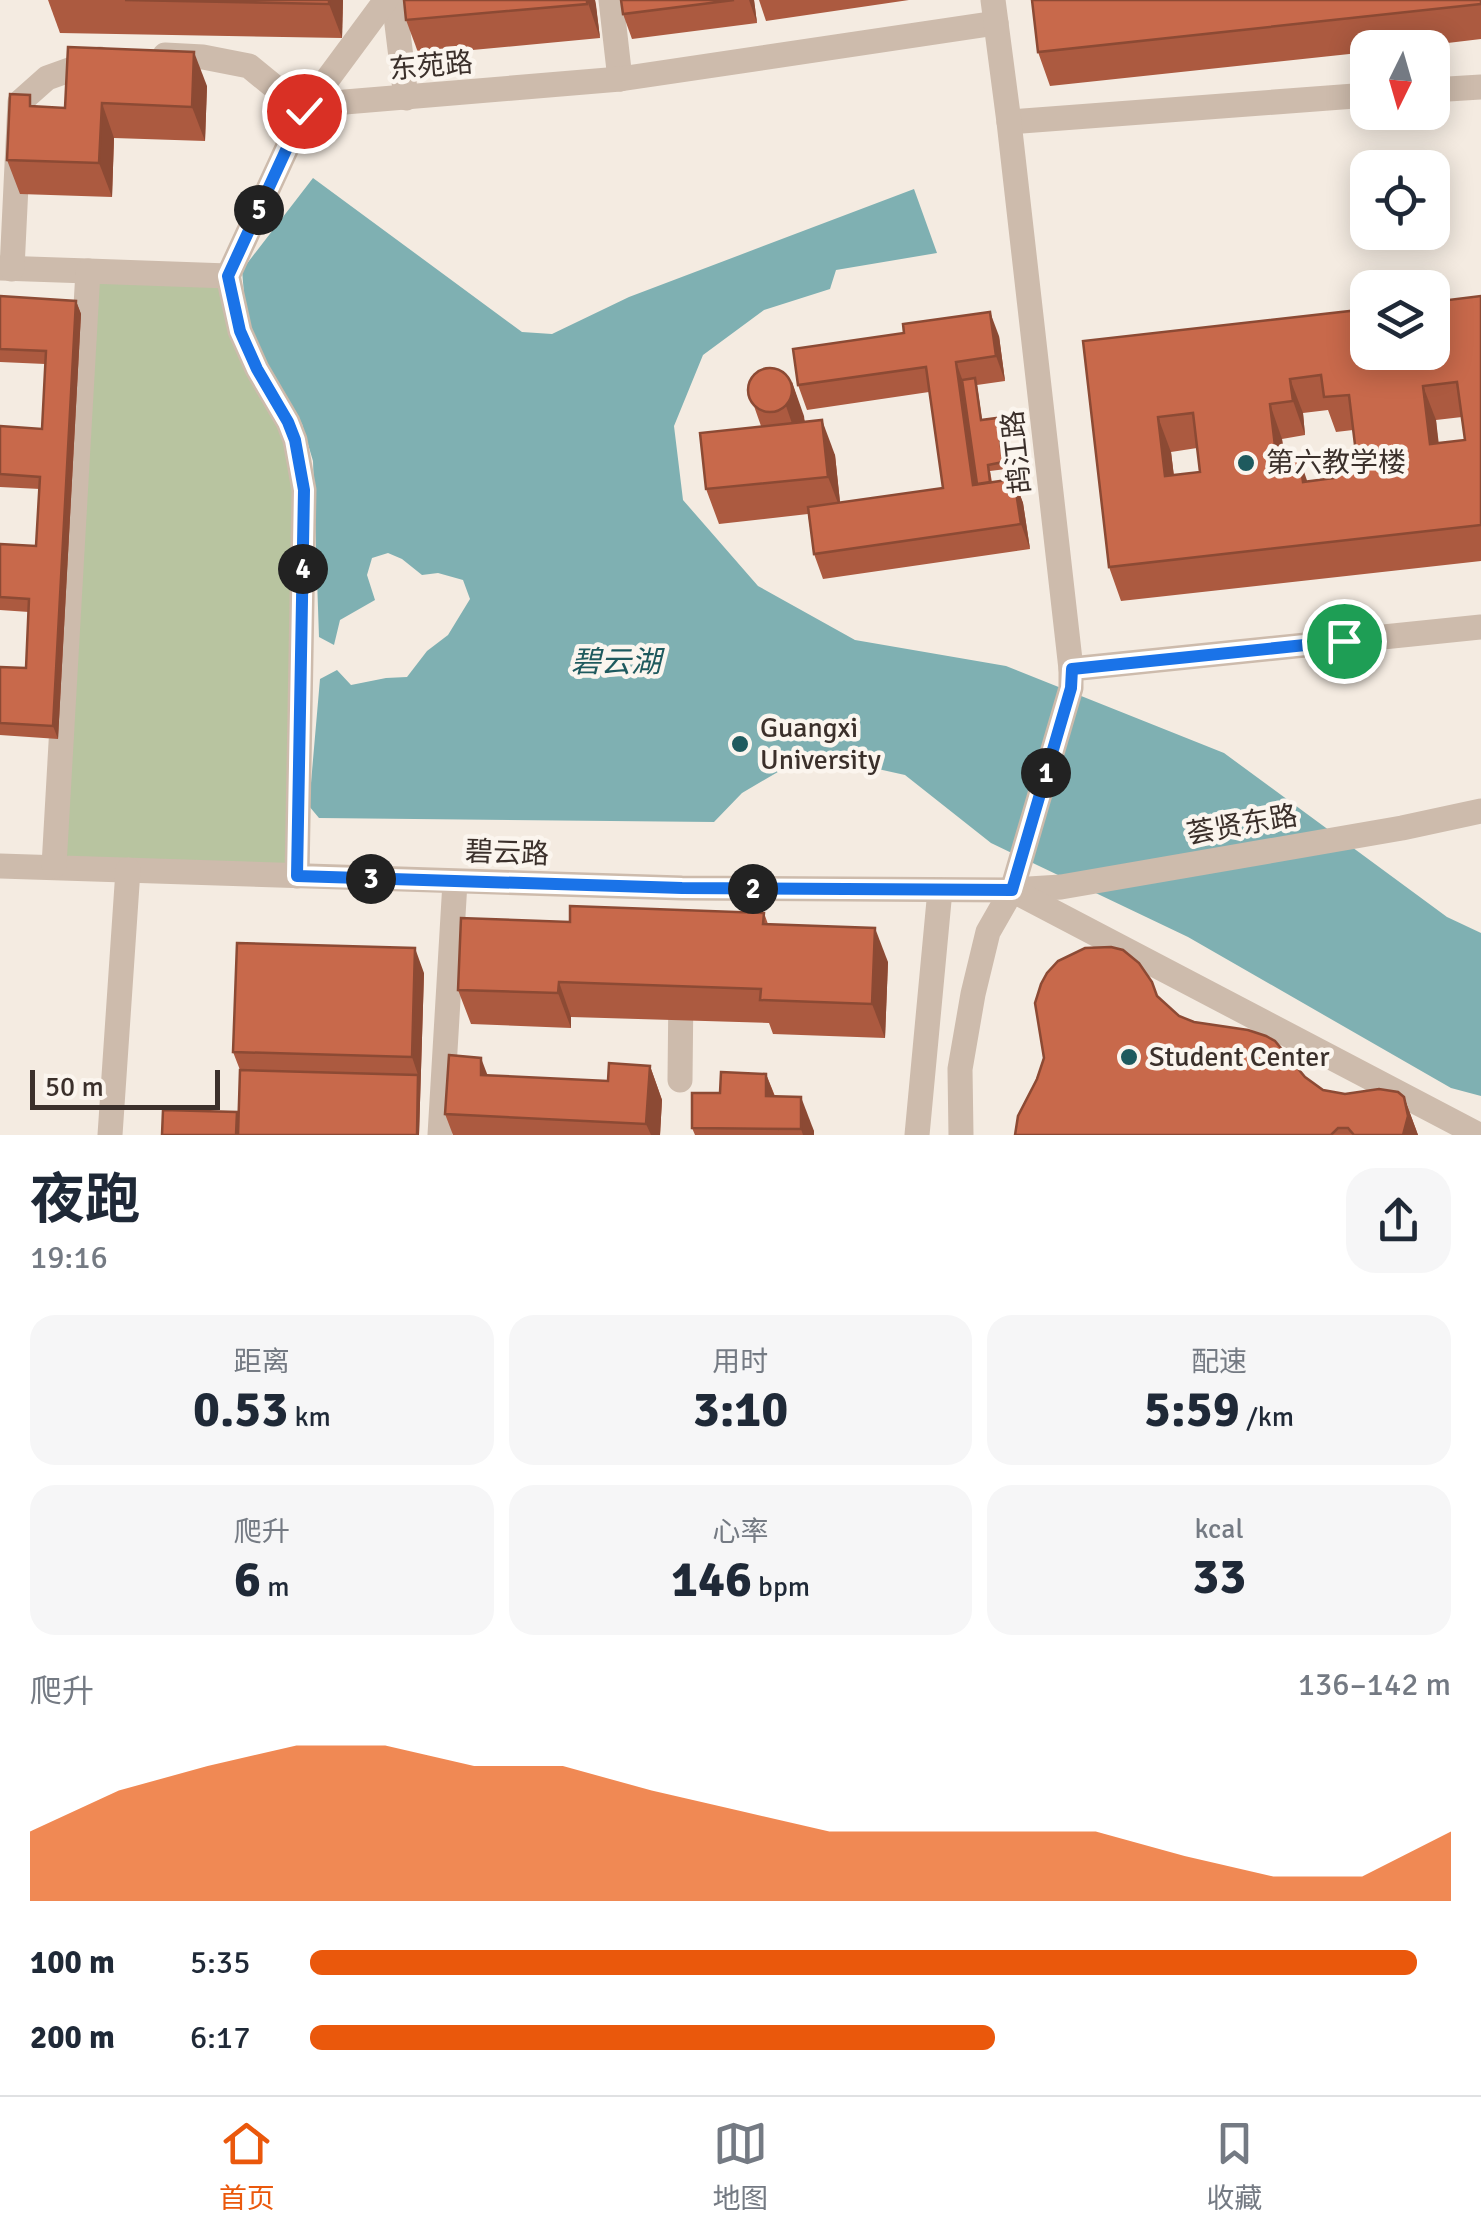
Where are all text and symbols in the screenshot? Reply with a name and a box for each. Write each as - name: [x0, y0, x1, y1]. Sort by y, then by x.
- north arrow: [1350, 30, 1450, 130]
- map controls: [1350, 30, 1450, 370]
- street label: 东苑路: [388, 45, 474, 87]
- pin: [262, 69, 347, 154]
- icon: check: [277, 84, 332, 139]
- button: locate: [1350, 150, 1450, 250]
- pin: 5: [234, 185, 284, 235]
- text: 5: [251, 193, 267, 227]
- button: layers: [1350, 270, 1450, 370]
- street label: 鸪江路: [996, 408, 1038, 496]
- place label: 第六教学楼: [1266, 446, 1406, 480]
- marker: 第六教学楼: [1235, 452, 1257, 474]
- pin: 4: [278, 544, 328, 594]
- text: 4: [295, 552, 311, 586]
- pin: [1302, 599, 1387, 684]
- icon: arrive: [1317, 614, 1372, 669]
- water label: 碧云湖: [571, 644, 665, 681]
- place label: Guangxi University: [760, 711, 881, 777]
- marker: Guangxi University: [729, 733, 751, 755]
- pin: 1: [1021, 748, 1071, 798]
- text: 1: [1038, 756, 1054, 790]
- street label: 荟贤东路: [1184, 799, 1300, 851]
- street label: 碧云路: [464, 835, 550, 871]
- pin: 3: [346, 854, 396, 904]
- text: 3: [363, 862, 379, 896]
- pin: 2: [728, 864, 778, 914]
- text: 2: [745, 872, 761, 906]
- place label: Student Center: [1149, 1040, 1330, 1074]
- marker: Student Center: [1118, 1046, 1140, 1068]
- scale bar: [30, 1065, 220, 1110]
- text: 50 m: [45, 1070, 104, 1104]
- text: 夜跑: [30, 1166, 140, 1234]
- button: share: [1346, 1168, 1451, 1273]
- text: 19:16: [30, 1238, 108, 1277]
- text: 距离: [234, 1345, 290, 1379]
- text: 用时: [712, 1345, 769, 1379]
- text: 配速: [1191, 1345, 1247, 1379]
- text: 0.53: [193, 1379, 288, 1441]
- text: 3:10: [693, 1379, 788, 1441]
- text: 5:59: [1144, 1379, 1240, 1441]
- text: km: [288, 1400, 331, 1434]
- text: /km: [1240, 1400, 1294, 1434]
- text: kcal: [1195, 1512, 1244, 1546]
- text: 爬升: [234, 1515, 290, 1549]
- text: 心率: [712, 1515, 769, 1549]
- text: 33: [1192, 1546, 1246, 1608]
- text: 6: [234, 1549, 261, 1611]
- text: 146: [671, 1549, 752, 1611]
- text: m: [261, 1570, 290, 1604]
- text: bpm: [752, 1570, 810, 1604]
- text: 136–142 m: [1298, 1665, 1451, 1704]
- text: 爬升: [30, 1672, 94, 1711]
- text: 100 m: [30, 1943, 115, 1982]
- text: 5:35: [190, 1943, 250, 1982]
- text: 200 m: [30, 2018, 115, 2057]
- text: 6:17: [190, 2018, 250, 2057]
- tab: 首页: [219, 2116, 275, 2216]
- tab: 地图: [712, 2116, 768, 2216]
- tab: 收藏: [1206, 2116, 1262, 2216]

